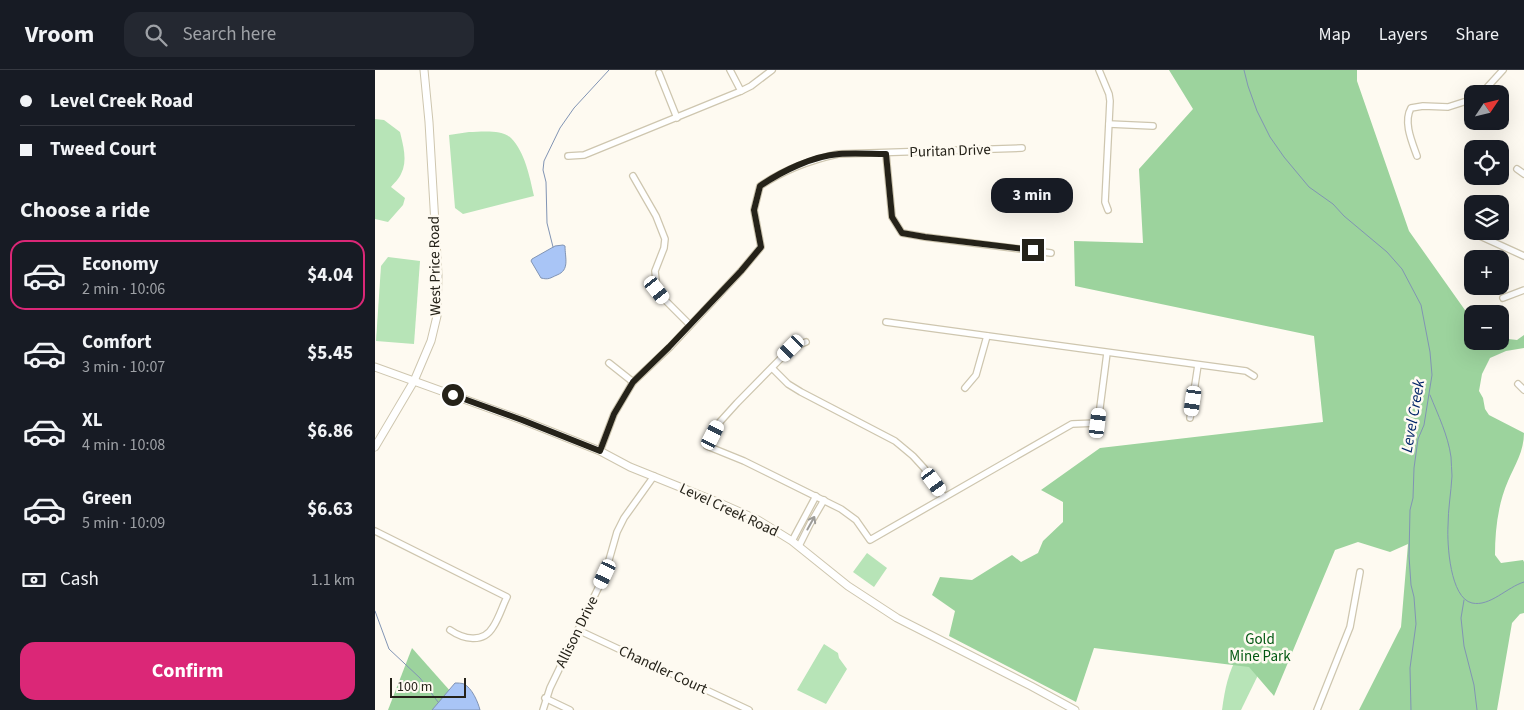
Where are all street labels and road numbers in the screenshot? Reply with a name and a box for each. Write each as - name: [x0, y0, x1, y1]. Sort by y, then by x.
- street label: Puritan Drive: [909, 139, 991, 163]
- street label: West Price Road: [424, 216, 446, 316]
- street label: Level Creek Road: [676, 478, 782, 542]
- street label: Allison Drive: [551, 593, 603, 671]
- street label: Chandler Court: [615, 640, 711, 700]

